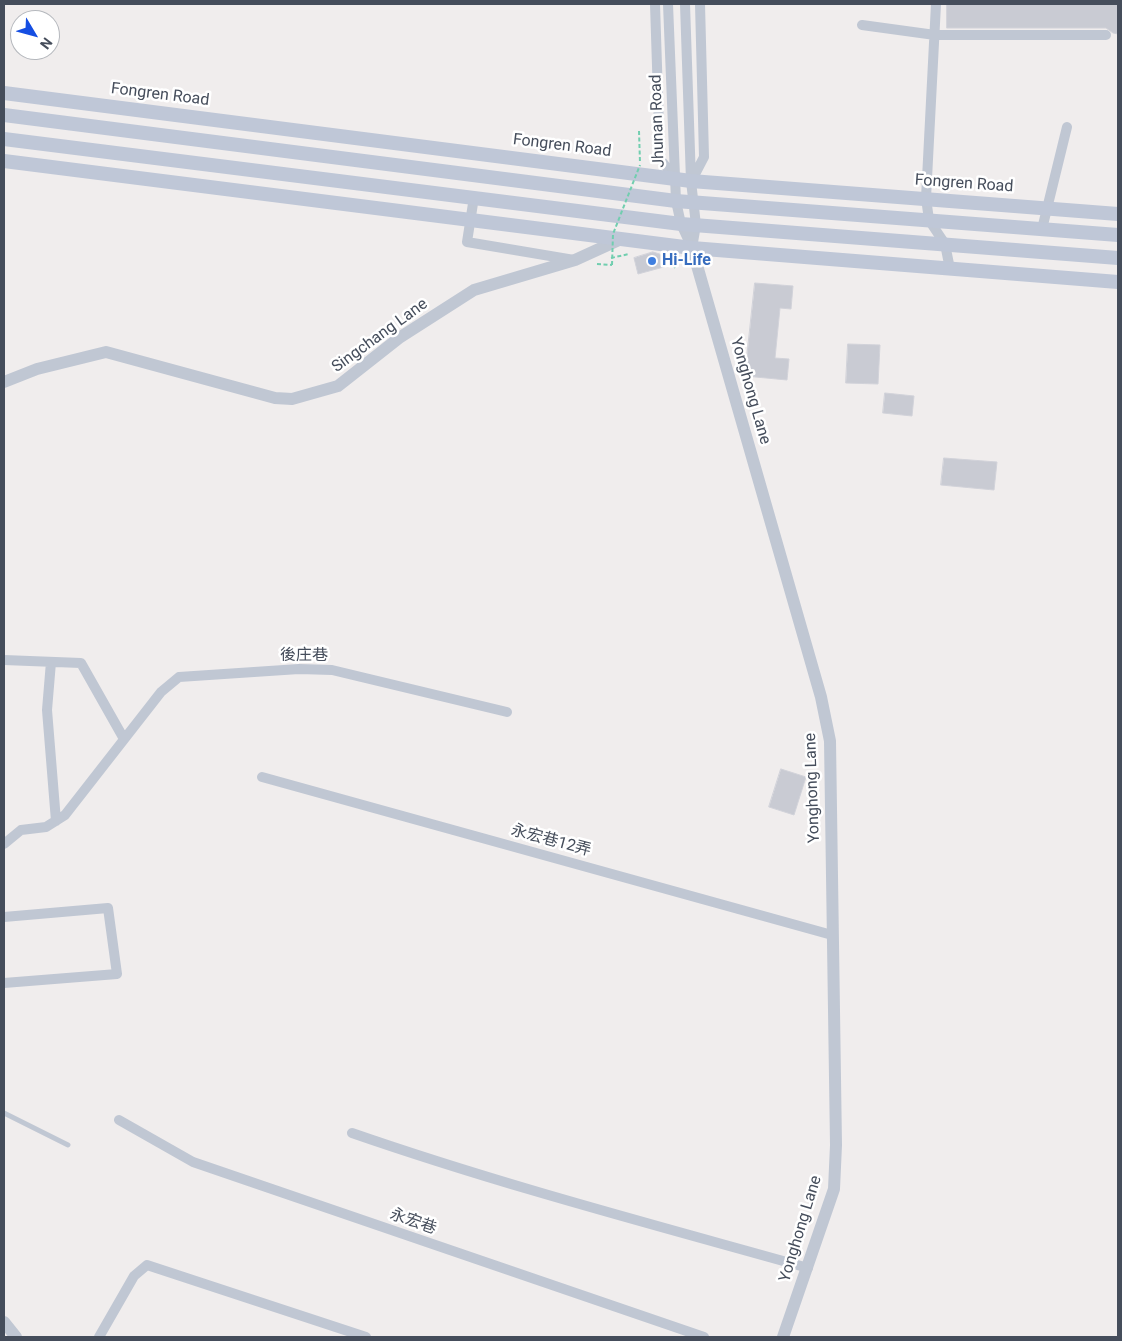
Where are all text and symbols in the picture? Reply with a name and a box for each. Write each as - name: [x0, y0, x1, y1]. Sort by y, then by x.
- north arrow: [10, 10, 60, 60]
- text: N: [37, 35, 56, 52]
- street label: Jhunan Road: [647, 74, 669, 168]
- street label: Fongren Road: [110, 79, 210, 111]
- street label: Fongren Road: [512, 130, 612, 162]
- street label: Fongren Road: [914, 171, 1014, 197]
- place label: Hi-Life: [662, 251, 711, 271]
- marker: Hi-Life: [646, 255, 658, 267]
- street label: Singchang Lane: [328, 295, 432, 377]
- street label: Yonghong Lane: [726, 335, 774, 447]
- street label: 後庄巷: [280, 646, 328, 666]
- street label: Yonghong Lane: [801, 732, 825, 844]
- street label: 永宏巷12弄: [509, 821, 593, 861]
- street label: Yonghong Lane: [776, 1173, 826, 1285]
- street label: 永宏巷: [387, 1205, 439, 1239]

